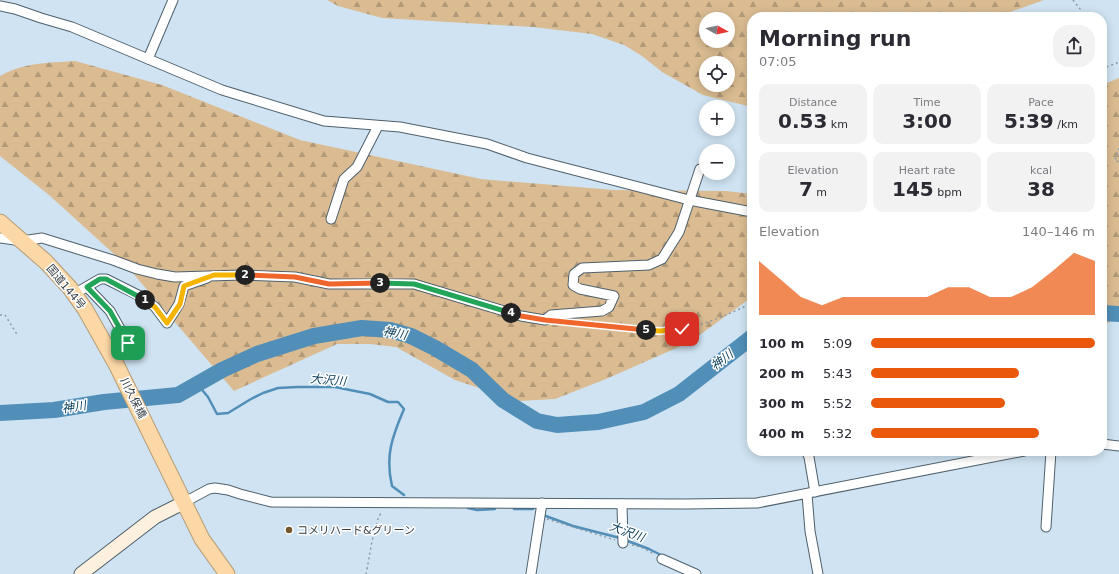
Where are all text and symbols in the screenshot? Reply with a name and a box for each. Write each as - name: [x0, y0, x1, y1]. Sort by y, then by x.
- north arrow: [699, 12, 735, 48]
- map controls: [699, 12, 735, 180]
- button: share: [1053, 25, 1095, 67]
- text: Morning run: [759, 26, 911, 51]
- text: 07:05: [759, 54, 796, 69]
- button: locate: [699, 56, 735, 92]
- text: Distance: [789, 96, 837, 109]
- text: Time: [914, 96, 940, 109]
- text: Pace: [1028, 96, 1054, 109]
- button: +: [699, 100, 735, 136]
- text: 0.53: [778, 109, 827, 133]
- text: 3:00: [902, 109, 952, 133]
- text: 5:39: [1004, 109, 1054, 133]
- text: km: [827, 118, 848, 131]
- text: /km: [1054, 118, 1078, 131]
- button: −: [699, 144, 735, 180]
- text: Elevation: [787, 164, 839, 177]
- text: Heart rate: [899, 164, 955, 177]
- text: kcal: [1030, 164, 1052, 177]
- text: 7: [799, 177, 813, 201]
- text: 145: [892, 177, 934, 201]
- text: 38: [1027, 177, 1055, 201]
- text: m: [813, 186, 827, 199]
- text: bpm: [934, 186, 962, 199]
- text: Elevation: [759, 224, 819, 239]
- text: 140–146 m: [1022, 224, 1095, 239]
- street label: 国道144号: [44, 262, 88, 312]
- pin: 2: [235, 265, 255, 285]
- text: 2: [241, 268, 249, 281]
- pin: 3: [370, 273, 390, 293]
- text: 3: [376, 276, 384, 289]
- pin: 1: [135, 290, 155, 310]
- text: 1: [141, 293, 149, 306]
- pin: 4: [501, 303, 521, 323]
- text: 4: [507, 306, 515, 319]
- pin: [665, 312, 699, 346]
- icon: check: [671, 318, 693, 340]
- pin: 5: [636, 320, 656, 340]
- text: 5: [642, 323, 650, 336]
- water label: 神川: [382, 324, 410, 343]
- pin: [111, 326, 145, 360]
- icon: arrive: [117, 332, 139, 354]
- text: 100 m: [759, 336, 804, 351]
- text: 5:09: [823, 336, 852, 351]
- water label: 神川: [708, 346, 737, 373]
- text: 200 m: [759, 366, 804, 381]
- text: 5:43: [823, 366, 852, 381]
- water label: 大沢川: [309, 371, 349, 389]
- street label: 川久保橋: [117, 375, 149, 421]
- text: 300 m: [759, 396, 804, 411]
- text: 5:52: [823, 396, 852, 411]
- water label: 神川: [61, 398, 89, 416]
- text: 400 m: [759, 426, 804, 441]
- text: 5:32: [823, 426, 852, 441]
- water label: 大沢川: [608, 519, 648, 545]
- place label: コメリハード&グリーン: [297, 524, 415, 537]
- marker: コメリハード&グリーン: [284, 525, 294, 535]

